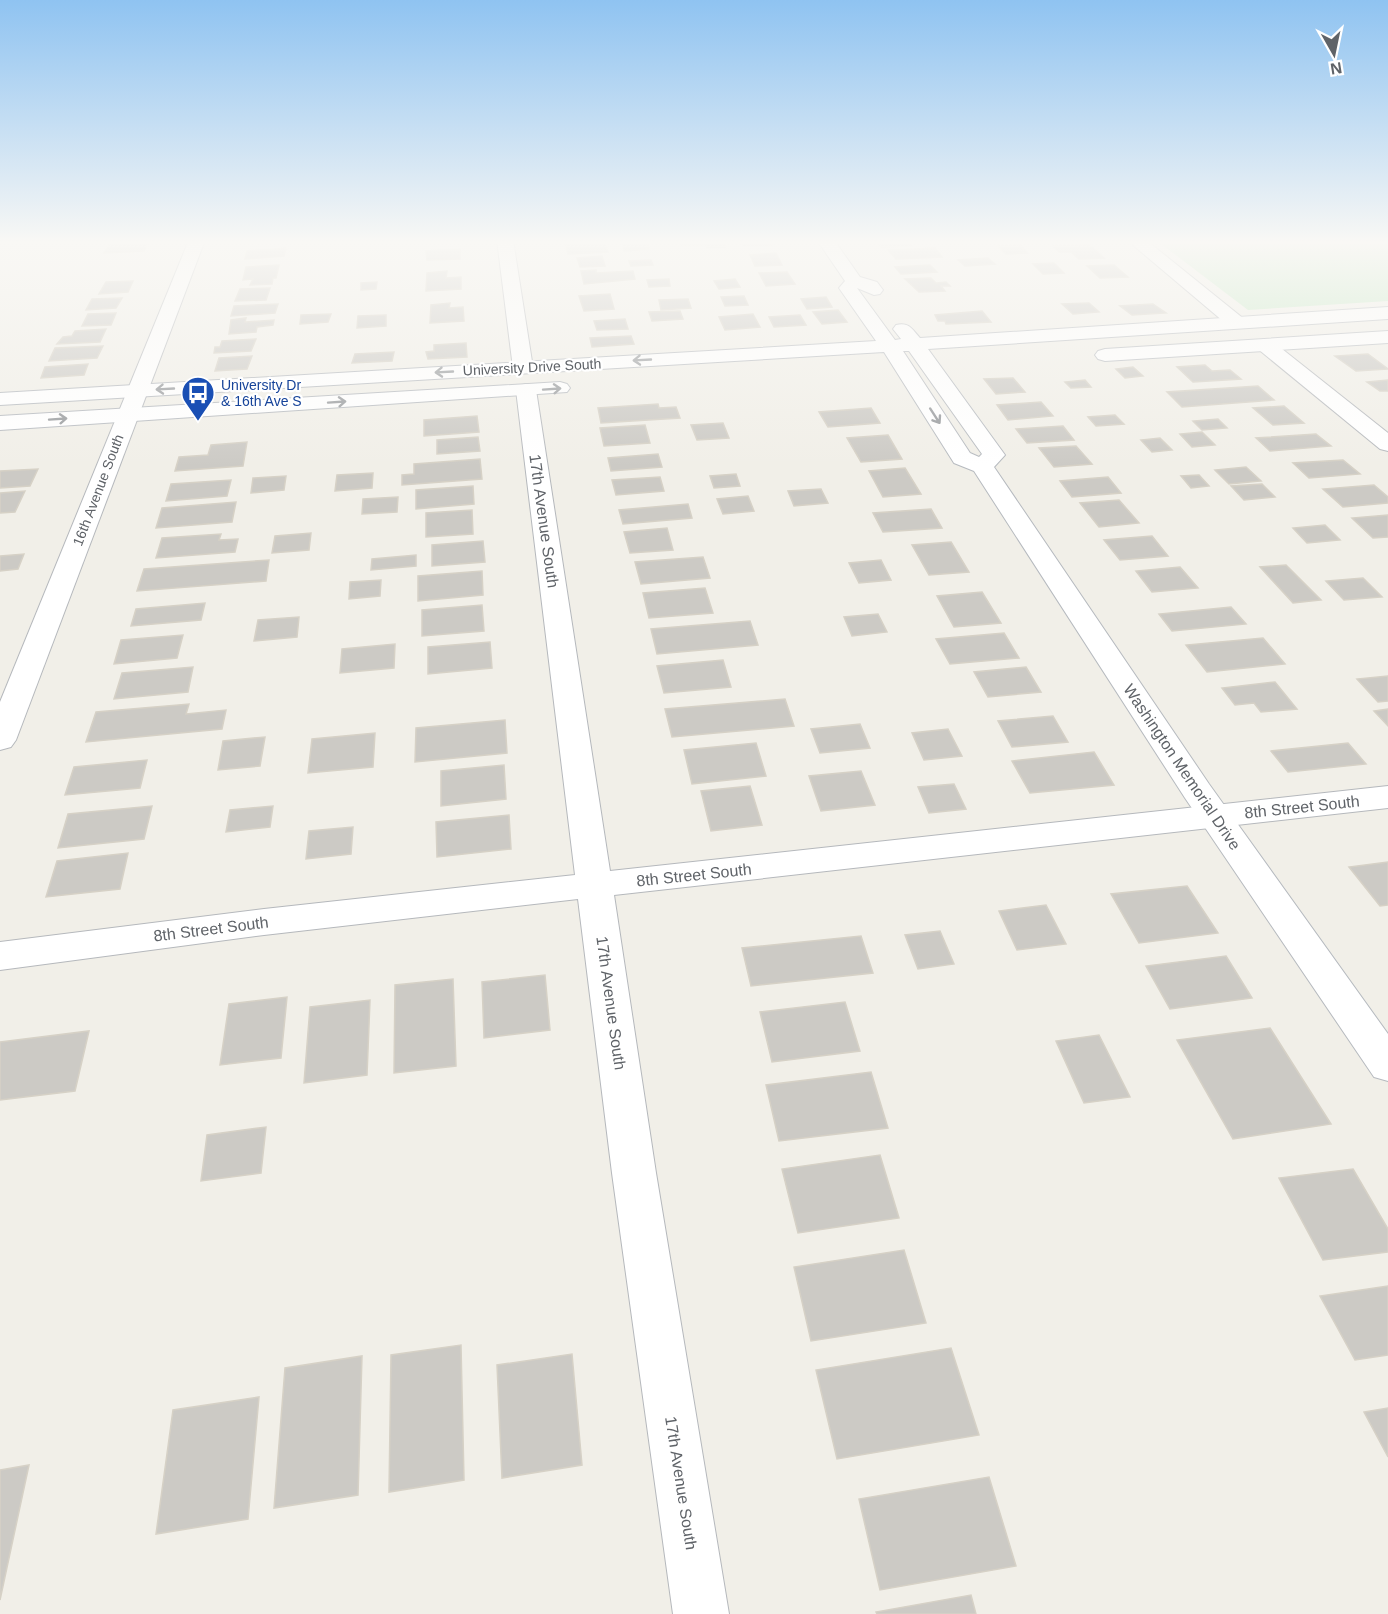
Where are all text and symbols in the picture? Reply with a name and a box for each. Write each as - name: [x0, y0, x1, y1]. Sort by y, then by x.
- north arrow: [1304, 24, 1364, 84]
- text: N: [1329, 59, 1343, 78]
- street label: University Drive South: [462, 355, 602, 379]
- one-way arrow: [632, 355, 652, 366]
- one-way arrow: [434, 367, 454, 378]
- bus stop icon: University Dr & 16th Ave S: [180, 375, 216, 422]
- place label: University Dr & 16th Ave S: [221, 377, 302, 409]
- one-way arrow: [542, 383, 562, 394]
- one-way arrow: [156, 384, 176, 395]
- one-way arrow: [326, 397, 346, 408]
- one-way arrow: [929, 407, 941, 424]
- one-way arrow: [48, 414, 68, 425]
- street label: 16th Avenue South: [69, 432, 127, 548]
- street label: 17th Avenue South: [526, 453, 562, 589]
- street label: Washington Memorial Drive: [1120, 681, 1244, 853]
- street label: 8th Street South: [1244, 793, 1360, 821]
- street label: 8th Street South: [636, 861, 752, 889]
- street label: 8th Street South: [153, 914, 269, 944]
- street label: 17th Avenue South: [593, 935, 629, 1071]
- street label: 17th Avenue South: [662, 1415, 700, 1551]

